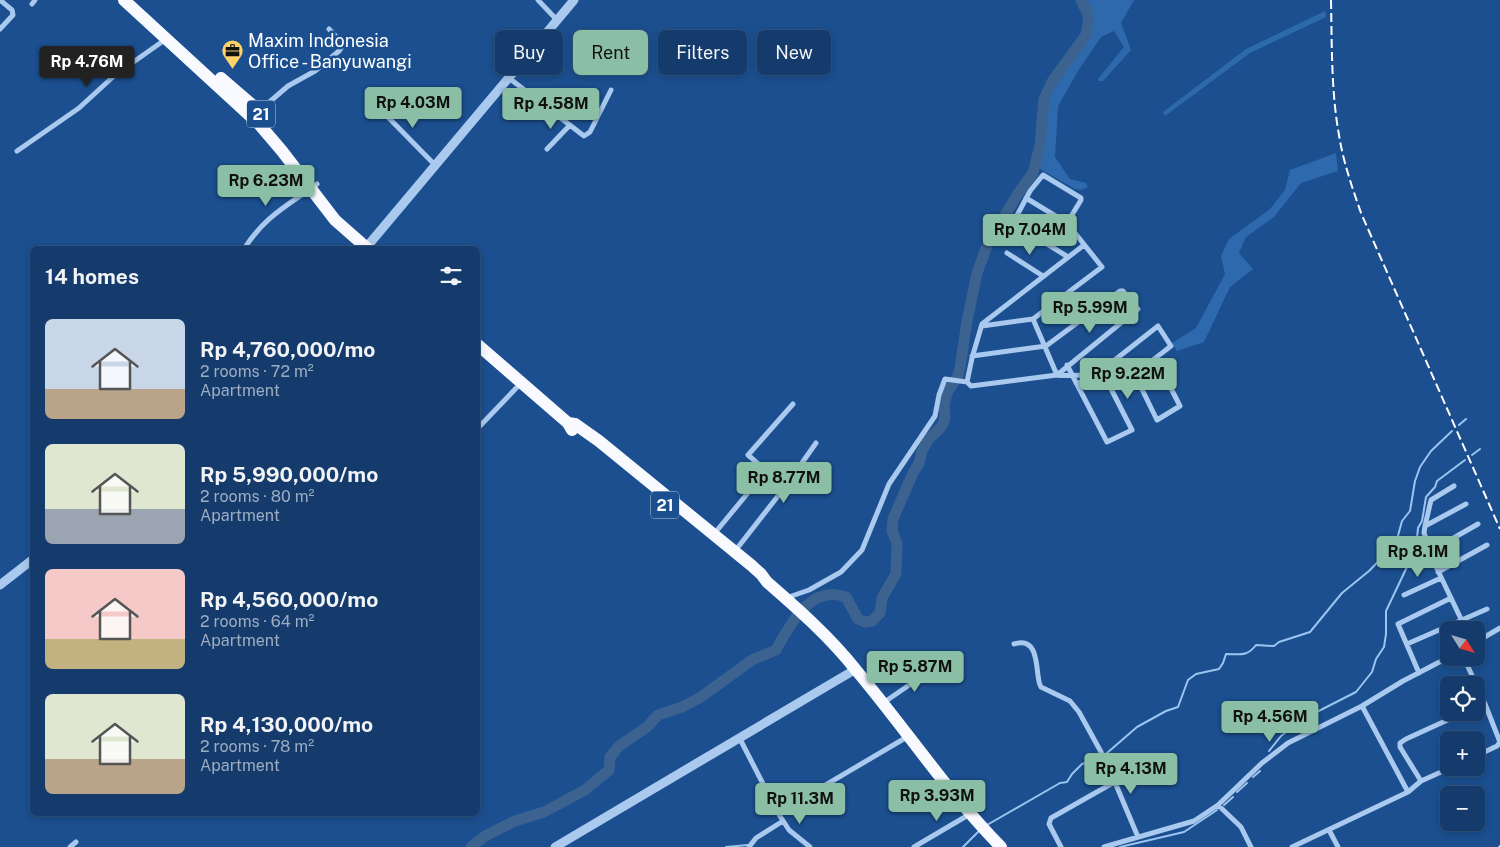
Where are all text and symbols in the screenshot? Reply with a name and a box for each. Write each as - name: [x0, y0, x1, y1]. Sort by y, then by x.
- place label: Maxim Indonesia Office - Banyuwangi: [248, 30, 412, 72]
- chip: Buy: [495, 30, 563, 75]
- chip: Rent: [573, 30, 648, 75]
- chip: Filters: [658, 30, 747, 75]
- chip: New: [757, 30, 831, 75]
- office icon: Maxim Indonesia Office - Banyuwangi: [220, 38, 244, 69]
- pin: Rp 4.76M: [35, 46, 139, 88]
- text: Rp 4.76M: [51, 52, 123, 71]
- pin: Rp 4.03M: [361, 86, 465, 129]
- pin: Rp 4.58M: [499, 88, 603, 130]
- text: Rp 4.03M: [376, 93, 450, 112]
- text: Rp 4.58M: [513, 94, 589, 113]
- road number: 21: [247, 100, 275, 128]
- pin: Rp 6.23M: [214, 164, 318, 207]
- text: Rp 6.23M: [228, 171, 304, 190]
- pin: Rp 7.04M: [978, 214, 1082, 256]
- text: Rp 7.04M: [994, 220, 1066, 239]
- icon: filters: [437, 262, 465, 290]
- text: 14 homes: [45, 264, 139, 289]
- pin: Rp 5.99M: [1038, 292, 1142, 334]
- text: Rp 5.99M: [1052, 298, 1128, 317]
- text: Rp 4,760,000/mo: [200, 337, 375, 362]
- icon: home: [85, 339, 145, 399]
- pin: Rp 9.22M: [1076, 358, 1180, 400]
- text: 2 rooms · 72 m²: [200, 362, 314, 381]
- text: Rp 9.22M: [1091, 364, 1165, 383]
- text: Apartment: [200, 381, 280, 400]
- text: Rp 5,990,000/mo: [200, 462, 378, 487]
- pin: Rp 8.77M: [732, 462, 836, 504]
- icon: home: [85, 464, 145, 524]
- text: Rp 8.77M: [748, 468, 820, 487]
- text: 2 rooms · 80 m²: [200, 487, 314, 506]
- road number: 21: [651, 492, 679, 518]
- text: Apartment: [200, 506, 280, 525]
- pin: Rp 8.1M: [1372, 536, 1464, 578]
- text: Rp 8.1M: [1388, 542, 1448, 561]
- text: Rp 4,560,000/mo: [200, 587, 378, 612]
- icon: home: [85, 589, 145, 649]
- text: 2 rooms · 64 m²: [200, 612, 314, 631]
- north arrow: [1440, 621, 1485, 666]
- map controls: [1440, 621, 1485, 831]
- text: Apartment: [200, 631, 280, 650]
- pin: Rp 5.87M: [863, 650, 967, 693]
- text: Rp 5.87M: [878, 657, 952, 676]
- button: locate: [1440, 676, 1485, 721]
- pin: Rp 4.56M: [1218, 700, 1322, 743]
- text: Rp 4.56M: [1232, 707, 1308, 726]
- text: Rp 4,130,000/mo: [200, 712, 373, 737]
- icon: home: [85, 714, 145, 774]
- button: +: [1440, 731, 1485, 776]
- text: 2 rooms · 78 m²: [200, 737, 314, 756]
- pin: Rp 4.13M: [1079, 752, 1183, 795]
- text: Apartment: [200, 756, 280, 775]
- text: Rp 4.13M: [1095, 759, 1167, 778]
- pin: Rp 3.93M: [885, 780, 989, 822]
- pin: Rp 11.3M: [748, 782, 852, 825]
- text: Rp 3.93M: [899, 786, 975, 805]
- button: −: [1440, 786, 1485, 831]
- text: Rp 11.3M: [766, 789, 834, 808]

